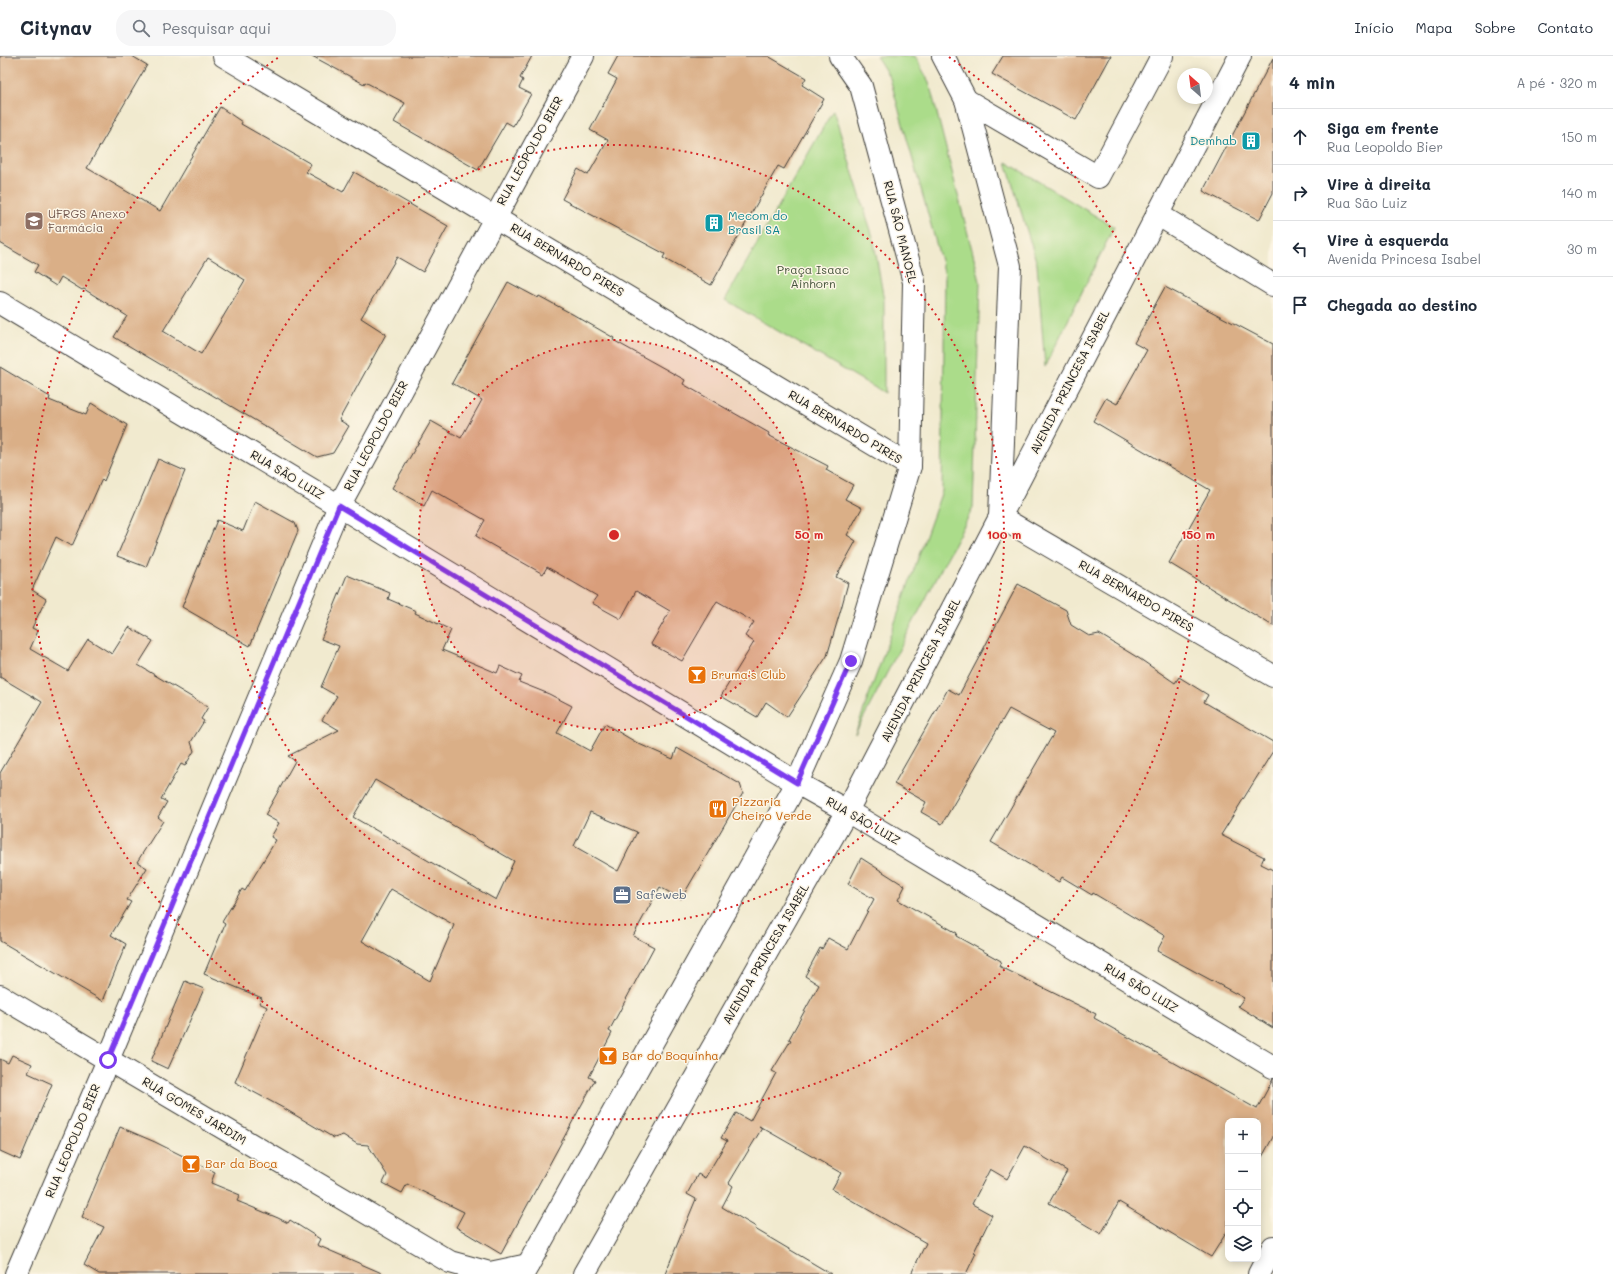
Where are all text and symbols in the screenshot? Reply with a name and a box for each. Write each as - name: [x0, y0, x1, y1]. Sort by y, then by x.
- search box: [116, 10, 396, 46]
- text: Citynav: [20, 15, 92, 40]
- icon: search: [130, 17, 152, 39]
- text: Pesquisar aqui: [162, 18, 271, 38]
- text: Início: [1354, 18, 1394, 37]
- text: Mapa: [1416, 18, 1453, 37]
- text: Sobre: [1475, 18, 1516, 37]
- text: Contato: [1538, 18, 1593, 37]
- north arrow: [1177, 68, 1213, 104]
- text: 4 min: [1289, 71, 1335, 93]
- text: A pé · 320 m: [1516, 74, 1597, 91]
- street label: RUA LEOPOLDO BIER: [492, 93, 566, 208]
- text: Siga em frente: [1327, 118, 1439, 138]
- icon: ahead: [1289, 126, 1311, 148]
- text: 150 m: [1561, 128, 1597, 145]
- building icon: Demhab: [1240, 130, 1262, 152]
- place label: Demhab: [1190, 132, 1237, 148]
- text: Rua Leopoldo Bier: [1327, 138, 1443, 155]
- text: Vire à direita: [1327, 174, 1431, 194]
- street label: RUA SÃO MANOEL: [880, 179, 922, 285]
- icon: right: [1289, 182, 1311, 204]
- text: 140 m: [1561, 184, 1597, 201]
- text: Rua São Luiz: [1327, 194, 1407, 211]
- place label: UFRGS Anexo Farmácia: [48, 205, 126, 235]
- place label: Mecom do Brasil SA: [728, 207, 787, 237]
- school or university icon: UFRGS Anexo Farmácia: [23, 210, 45, 232]
- building icon: Mecom do Brasil SA: [703, 212, 725, 234]
- street label: RUA BERNARDO PIRES: [508, 219, 628, 300]
- text: Vire à esquerda: [1327, 230, 1449, 250]
- icon: left: [1289, 238, 1311, 260]
- text: 30 m: [1567, 240, 1597, 257]
- text: Avenida Princesa Isabel: [1327, 250, 1481, 267]
- park label: Praça Isaac Ainhorn: [777, 261, 849, 291]
- icon: arrive: [1289, 294, 1311, 316]
- text: Chegada ao destino: [1327, 295, 1477, 315]
- street label: AVENIDA PRINCESA ISABEL: [1026, 306, 1113, 456]
- street label: RUA LEOPOLDO BIER: [339, 378, 411, 493]
- street label: RUA BERNARDO PIRES: [786, 386, 906, 467]
- street label: RUA SÃO LUIZ: [248, 446, 327, 502]
- text: 50 m: [795, 526, 823, 542]
- text: 100 m: [987, 526, 1021, 542]
- text: 150 m: [1181, 526, 1215, 542]
- centre of rings: [607, 528, 621, 542]
- street label: RUA BERNARDO PIRES: [1076, 556, 1197, 635]
- street label: AVENIDA PRINCESA ISABEL: [877, 594, 964, 744]
- route end: [842, 652, 860, 670]
- bar icon: Bruma's Club: [686, 664, 708, 686]
- place label: Bruma's Club: [711, 666, 786, 682]
- street label: RUA SÃO LUIZ: [823, 792, 904, 848]
- place label: Pizzaria Cheiro Verde: [732, 793, 812, 823]
- restaurant icon: Pizzaria Cheiro Verde: [707, 798, 729, 820]
- street label: AVENIDA PRINCESA ISABEL: [718, 880, 812, 1027]
- office icon: Safeweb: [611, 884, 633, 906]
- place label: Safeweb: [636, 886, 687, 902]
- street label: RUA SÃO LUIZ: [1102, 959, 1181, 1015]
- bar icon: Bar do Boquinha: [597, 1045, 619, 1067]
- place label: Bar do Boquinha: [622, 1047, 719, 1063]
- route start: [99, 1051, 117, 1069]
- street label: RUA GOMES JARDIM: [139, 1073, 250, 1148]
- street label: RUA LEOPOLDO BIER: [41, 1081, 103, 1200]
- map controls: [1225, 1118, 1261, 1262]
- button: +: [1225, 1118, 1261, 1154]
- bar icon: Bar da Boca: [180, 1153, 202, 1175]
- button: −: [1225, 1154, 1261, 1190]
- place label: Bar da Boca: [205, 1155, 278, 1171]
- button: locate: [1225, 1190, 1261, 1226]
- button: layers: [1225, 1226, 1261, 1262]

